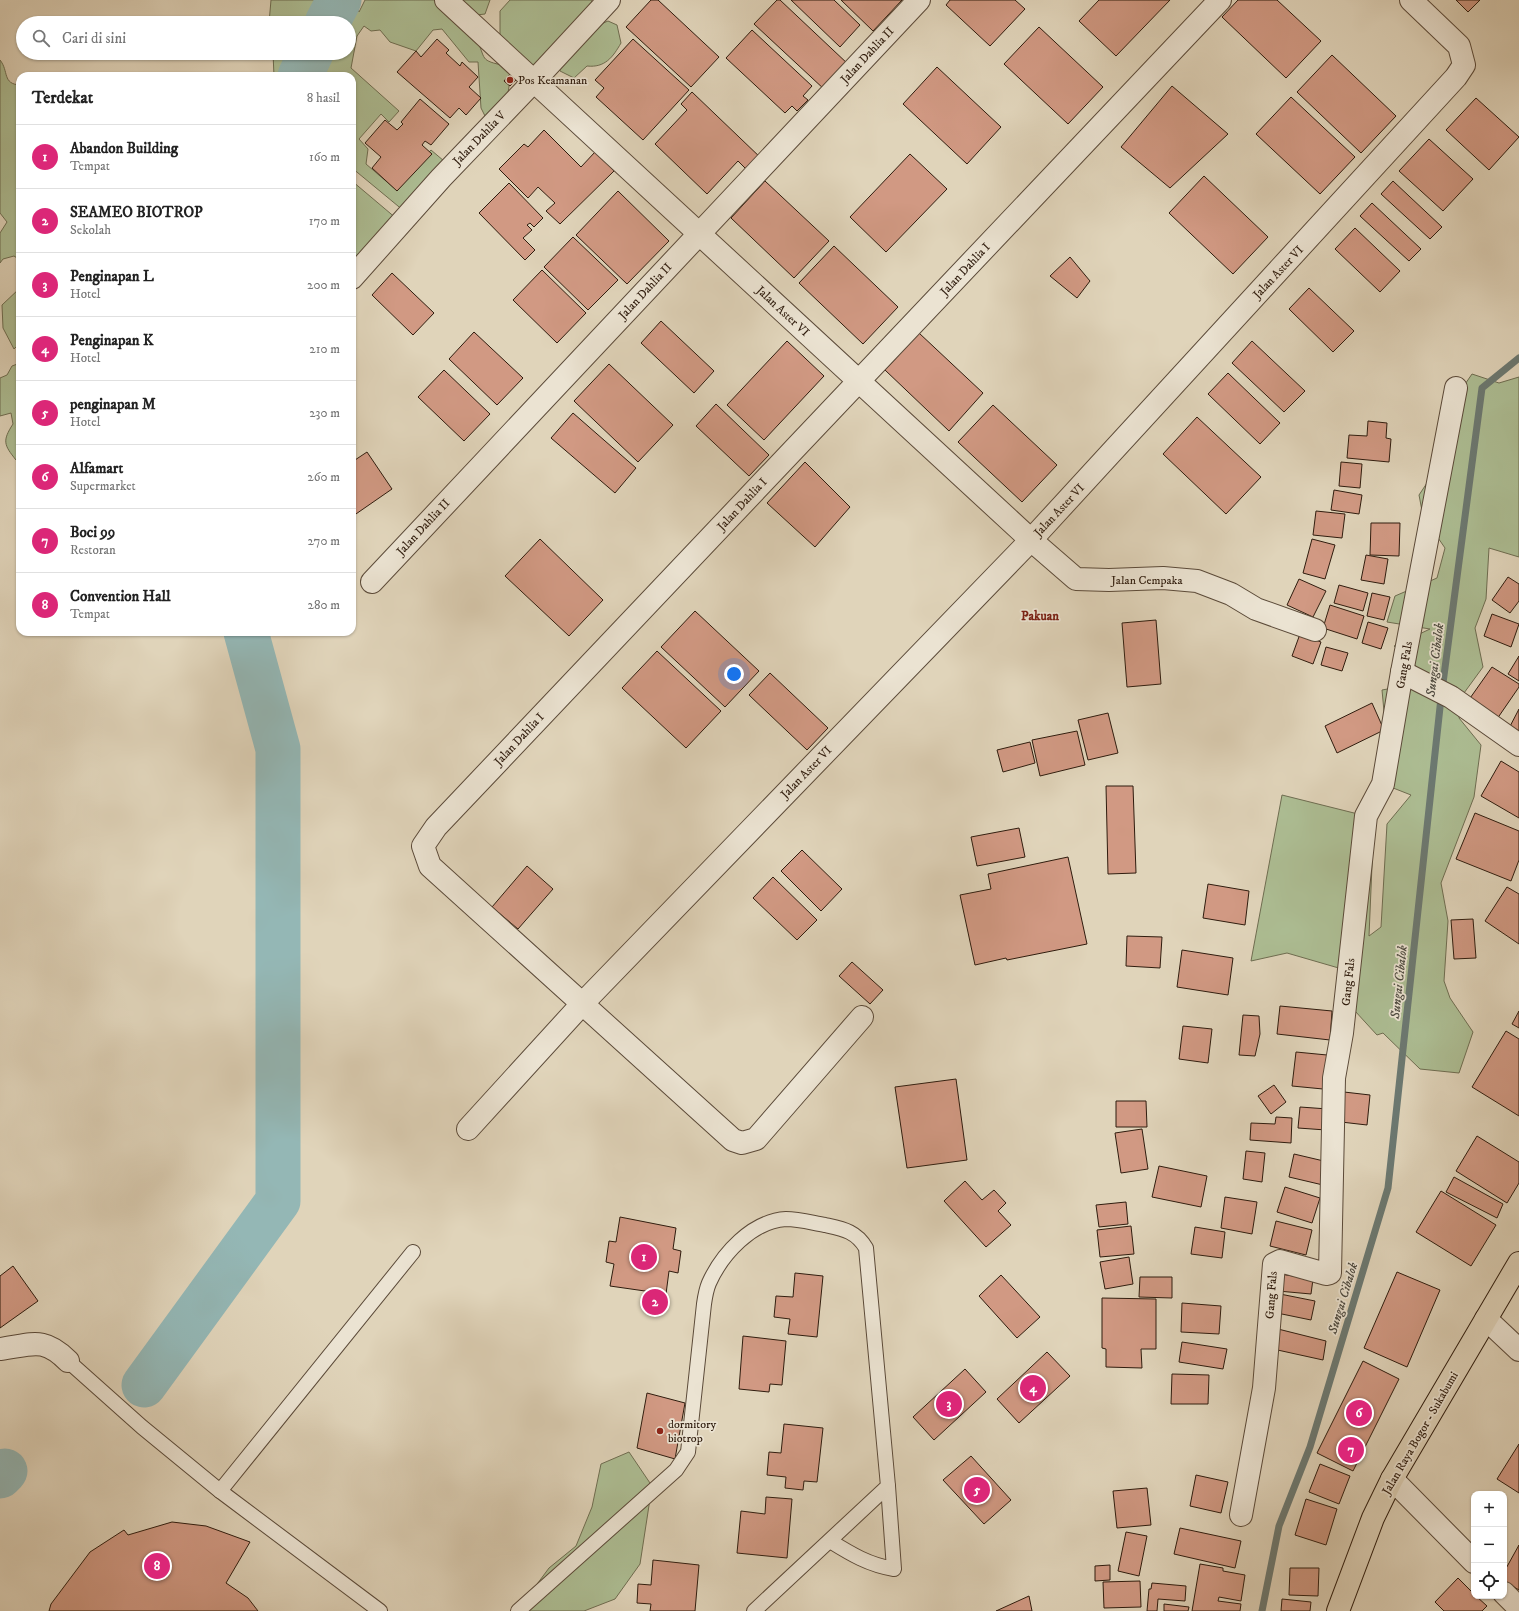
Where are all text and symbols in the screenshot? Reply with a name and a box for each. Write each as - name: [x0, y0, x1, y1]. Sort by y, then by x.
- search box: [16, 16, 356, 60]
- street label: Jalan Dahlia II: [837, 24, 897, 87]
- icon: search: [30, 27, 52, 49]
- text: Cari di sini: [62, 29, 126, 48]
- place label: Pos Keamanan: [518, 73, 588, 88]
- marker: Pos Keamanan: [505, 75, 515, 85]
- text: Terdekat: [32, 87, 93, 109]
- text: 8 hasil: [307, 90, 340, 106]
- street label: Jalan Dahlia V: [449, 108, 509, 169]
- text: Abandon Building: [70, 139, 178, 158]
- text: 1: [43, 149, 47, 165]
- text: 160 m: [309, 149, 340, 165]
- text: Tempat: [70, 158, 110, 174]
- text: SEAMEO BIOTROP: [70, 203, 203, 222]
- text: 2: [42, 213, 48, 229]
- text: 170 m: [309, 213, 340, 229]
- text: Sekolah: [70, 222, 111, 238]
- street label: Jalan Dahlia I: [936, 240, 994, 300]
- street label: Jalan Aster VI: [1249, 243, 1307, 303]
- street label: Jalan Dahlia II: [615, 260, 675, 323]
- text: Penginapan L: [70, 267, 154, 286]
- text: 3: [43, 277, 47, 293]
- text: 200 m: [307, 277, 340, 293]
- street label: Jalan Aster VI: [752, 282, 812, 340]
- text: Hotel: [70, 286, 101, 302]
- text: Penginapan K: [70, 331, 153, 350]
- text: 4: [41, 341, 49, 357]
- text: 210 m: [309, 341, 340, 357]
- text: Hotel: [70, 350, 101, 366]
- text: penginapan M: [70, 395, 156, 414]
- text: 5: [42, 405, 48, 421]
- text: 230 m: [309, 405, 340, 421]
- text: Hotel: [70, 414, 101, 430]
- text: Alfamart: [70, 459, 123, 478]
- text: 6: [42, 469, 48, 485]
- text: 260 m: [307, 469, 340, 485]
- street label: Jalan Dahlia I: [713, 475, 771, 535]
- text: Supermarket: [70, 478, 136, 494]
- street label: Jalan Aster VI: [1030, 481, 1088, 541]
- street label: Jalan Dahlia II: [393, 496, 453, 559]
- text: Boci 99: [70, 523, 115, 542]
- text: 7: [42, 533, 48, 549]
- text: 270 m: [308, 533, 340, 549]
- text: Restoran: [70, 542, 116, 558]
- street label: Jalan Cempaka: [1110, 573, 1184, 588]
- text: Convention Hall: [70, 587, 171, 606]
- text: 8: [42, 597, 48, 613]
- text: 280 m: [308, 597, 340, 613]
- text: Tempat: [70, 606, 110, 622]
- district label: Pakuan: [1021, 608, 1059, 624]
- water label: Sungai Cibalok: [1422, 622, 1448, 699]
- street label: Gang Fals: [1393, 640, 1416, 690]
- your location: [724, 664, 744, 684]
- street label: Jalan Dahlia I: [490, 710, 548, 770]
- street label: Jalan Aster VI: [777, 743, 835, 802]
- water label: Sungai Cibalok: [1387, 944, 1411, 1021]
- street label: Gang Fals: [1339, 957, 1358, 1007]
- pin: 1: [631, 1242, 657, 1272]
- water label: Sungai Cibalok: [1324, 1260, 1362, 1337]
- street label: Gang Fals: [1262, 1271, 1281, 1319]
- pin: 2: [642, 1287, 668, 1317]
- street label: Jalan Raya Bogor - Sukabumi: [1378, 1369, 1462, 1498]
- pin: 4: [1020, 1373, 1046, 1403]
- pin: 3: [936, 1389, 962, 1419]
- pin: 6: [1346, 1398, 1372, 1428]
- place label: dormitory biotrop: [668, 1417, 716, 1446]
- marker: dormitory biotrop: [655, 1426, 665, 1436]
- pin: 7: [1338, 1435, 1364, 1465]
- pin: 5: [964, 1475, 990, 1505]
- map controls: [1471, 1491, 1507, 1599]
- button: +: [1471, 1491, 1507, 1527]
- button: −: [1471, 1527, 1507, 1563]
- pin: 8: [144, 1551, 170, 1581]
- button: locate: [1471, 1563, 1507, 1599]

